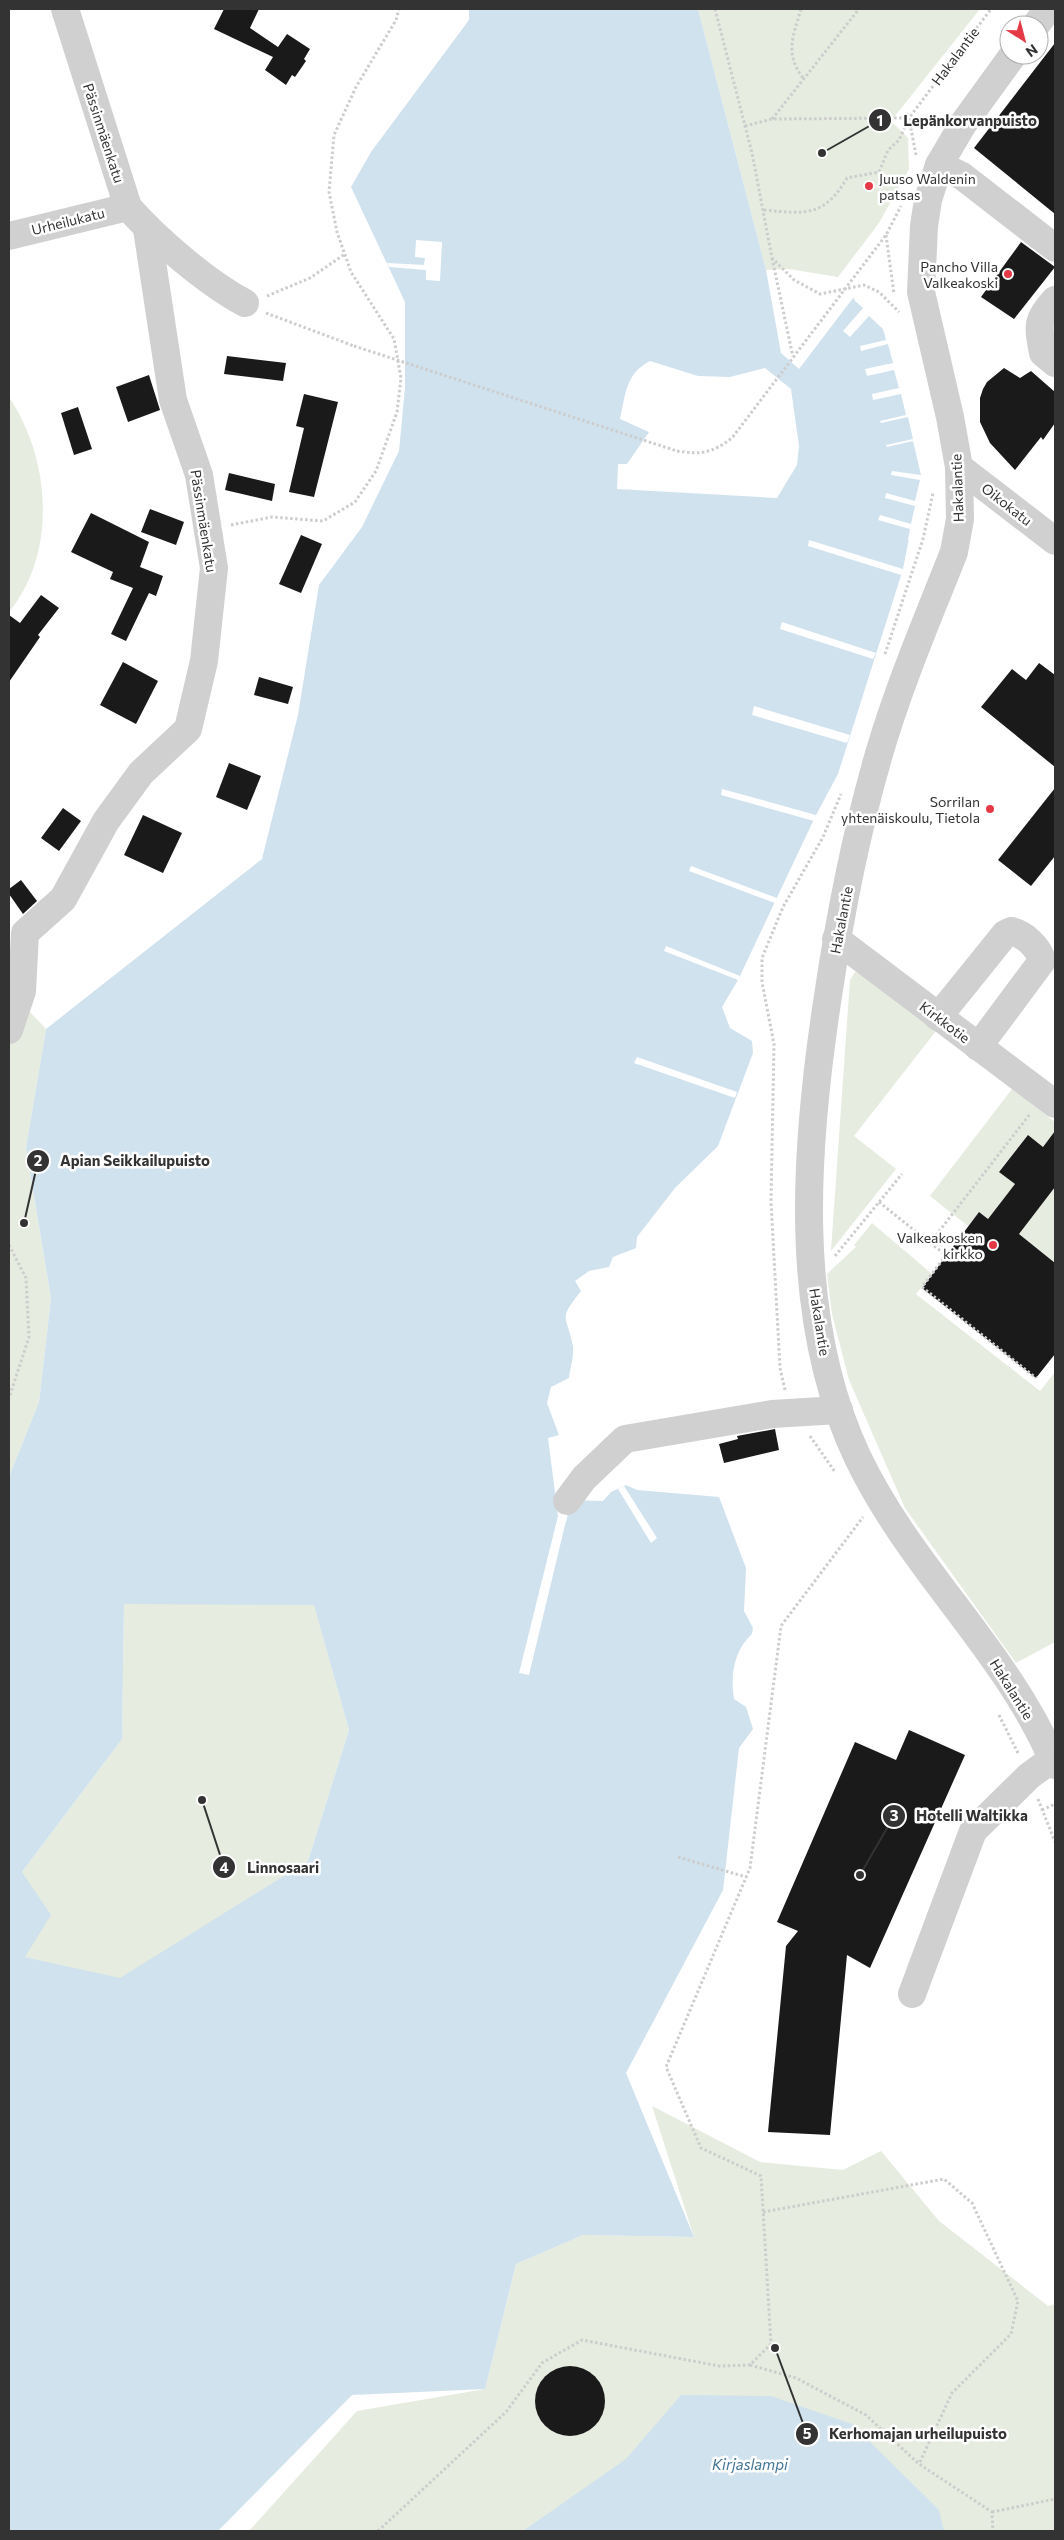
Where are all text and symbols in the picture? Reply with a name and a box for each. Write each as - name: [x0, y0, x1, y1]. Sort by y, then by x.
- north arrow: [999, 15, 1049, 65]
- street label: Hakalantie: [928, 24, 982, 88]
- text: N: [1023, 41, 1041, 61]
- street label: Pässinmäenkatu: [80, 81, 128, 185]
- callout: Lepänkorvanpuisto: [868, 105, 1047, 135]
- text: 1: [877, 111, 883, 129]
- text: Lepänkorvanpuisto: [903, 111, 1037, 129]
- place label: Juuso Waldenin patsas: [879, 170, 976, 203]
- marker: Juuso Waldenin patsas: [863, 180, 875, 192]
- street label: Urheilukatu: [30, 204, 106, 238]
- place label: Pancho Villa Valkeakoski: [920, 258, 998, 291]
- marker: Pancho Villa Valkeakoski: [1002, 268, 1014, 280]
- street label: Hakalantie: [947, 454, 967, 522]
- street label: Pässinmäenkatu: [187, 468, 221, 574]
- street label: Oikokatu: [978, 479, 1036, 529]
- place label: Sorrilan yhtenäiskoulu, Tietola: [841, 793, 980, 826]
- marker: Sorrilan yhtenäiskoulu, Tietola: [984, 803, 996, 815]
- street label: Hakalantie: [826, 885, 856, 955]
- street label: Kirkkotie: [917, 998, 973, 1046]
- callout: Apian Seikkailupuisto: [25, 1146, 220, 1176]
- text: 2: [34, 1151, 42, 1169]
- text: Apian Seikkailupuisto: [60, 1151, 210, 1169]
- place label: Valkeakosken kirkko: [897, 1229, 983, 1262]
- marker: Valkeakosken kirkko: [987, 1239, 999, 1251]
- street label: Hakalantie: [806, 1287, 834, 1357]
- street label: Hakalantie: [987, 1656, 1037, 1722]
- callout: Hotelli Waltikka: [881, 1801, 1038, 1831]
- text: 3: [890, 1806, 899, 1824]
- text: Hotelli Waltikka: [916, 1806, 1028, 1824]
- callout: Linnosaari: [212, 1852, 329, 1882]
- text: 4: [219, 1858, 229, 1876]
- text: Linnosaari: [247, 1858, 319, 1876]
- callout: Kerhomajan urheilupuisto: [794, 2419, 1017, 2449]
- text: 5: [803, 2424, 812, 2442]
- text: Kerhomajan urheilupuisto: [829, 2424, 1007, 2442]
- water label: Kirjaslampi: [712, 2455, 789, 2473]

